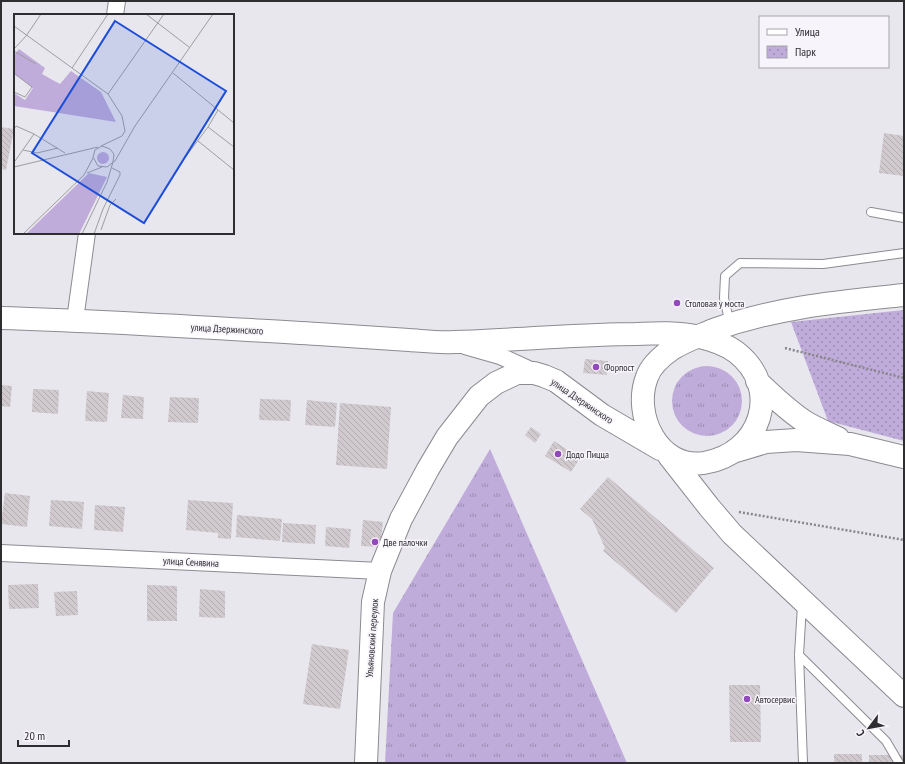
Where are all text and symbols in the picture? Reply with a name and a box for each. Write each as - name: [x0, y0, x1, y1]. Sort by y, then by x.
- inset map: [14, 14, 234, 234]
- legend: [759, 16, 889, 68]
- text: Улица: [795, 24, 820, 39]
- text: Парк: [795, 44, 816, 59]
- place label: Столовая у моста: [685, 297, 745, 310]
- marker: Столовая у моста: [672, 298, 682, 308]
- street label: улица Дзержинского: [190, 321, 264, 337]
- place label: Форпост: [604, 361, 635, 374]
- marker: Форпост: [591, 362, 601, 372]
- street label: улица Дзержинского: [548, 375, 616, 427]
- place label: Додо Пицца: [566, 448, 609, 461]
- marker: Додо Пицца: [553, 449, 563, 459]
- place label: Две палочки: [383, 536, 428, 549]
- marker: Две палочки: [370, 537, 380, 547]
- street label: улица Сенявина: [163, 554, 219, 570]
- street label: Ульяновский переулок: [363, 598, 381, 678]
- place label: Автосервис: [755, 693, 795, 706]
- marker: Автосервис: [742, 694, 752, 704]
- north arrow: [849, 708, 889, 748]
- scale bar: [18, 722, 69, 748]
- text: С: [853, 727, 868, 739]
- text: 20 m: [24, 728, 45, 743]

